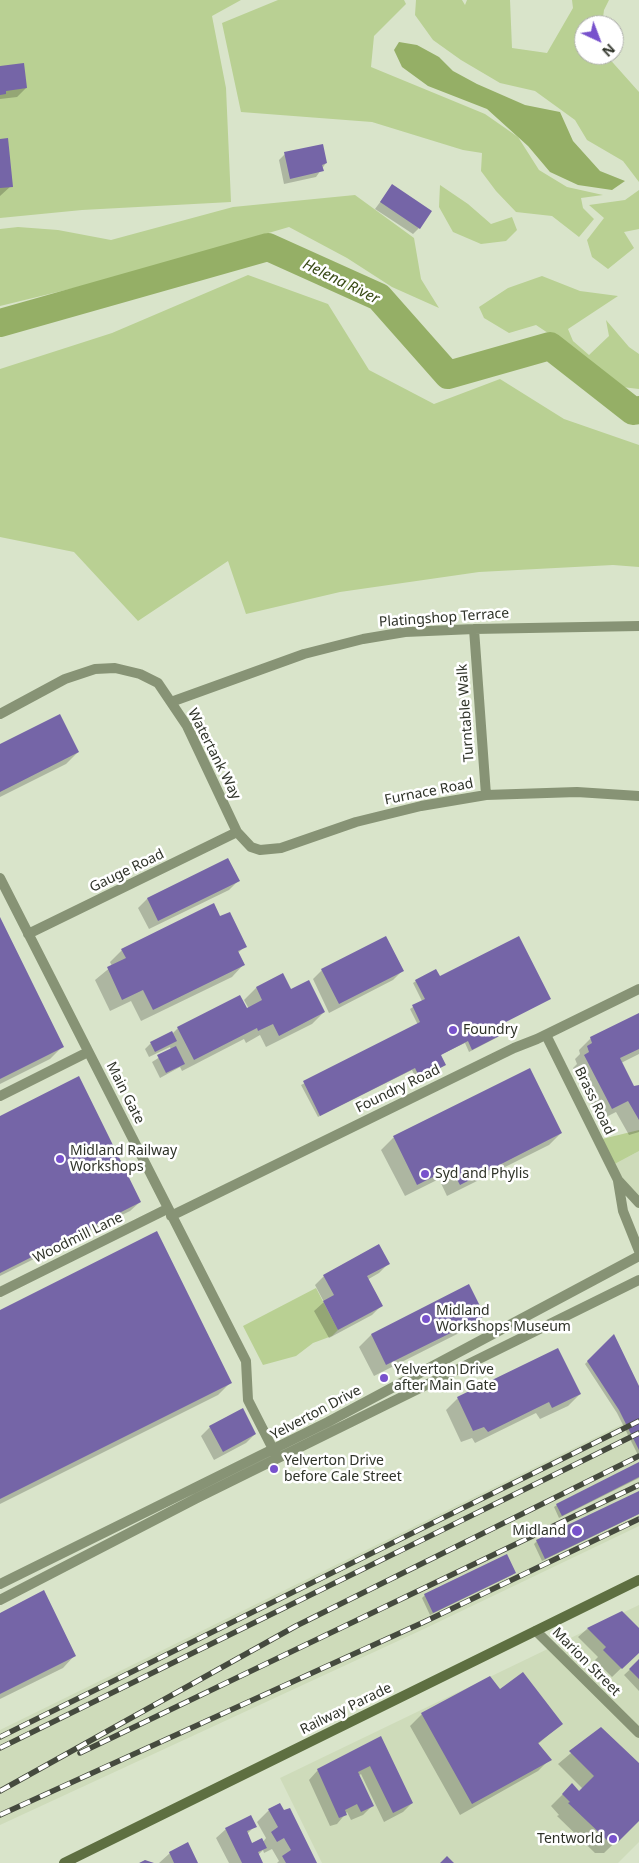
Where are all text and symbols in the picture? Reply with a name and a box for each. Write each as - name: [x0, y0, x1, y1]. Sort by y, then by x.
- north arrow: [574, 15, 624, 65]
- text: N: [598, 40, 620, 61]
- water label: Helena River: [300, 256, 382, 308]
- street label: Platingshop Terrace: [378, 605, 510, 631]
- street label: Turntable Walk: [454, 663, 478, 763]
- street label: Watertank Way: [184, 706, 244, 802]
- street label: Furnace Road: [383, 775, 475, 809]
- street label: Gauge Road: [87, 846, 167, 896]
- place label: Foundry: [463, 1022, 518, 1038]
- marker: Foundry: [447, 1024, 459, 1036]
- street label: Main Gate: [102, 1059, 148, 1127]
- street label: Foundry Road: [353, 1061, 443, 1117]
- street label: Brass Road: [570, 1064, 618, 1138]
- place label: Midland Railway Workshops: [70, 1143, 177, 1176]
- marker: Midland Railway Workshops: [54, 1153, 66, 1165]
- place label: Syd and Phylis: [435, 1166, 529, 1182]
- marker: Syd and Phylis: [419, 1168, 431, 1180]
- street label: Woodmill Lane: [30, 1209, 126, 1267]
- place label: Midland Workshops Museum: [436, 1303, 571, 1335]
- marker: Midland Workshops Museum: [420, 1313, 432, 1325]
- place label: Yelverton Drive after Main Gate: [394, 1362, 496, 1394]
- marker: Yelverton Drive after Main Gate: [378, 1372, 390, 1384]
- street label: Yelverton Drive: [268, 1382, 364, 1444]
- place label: Yelverton Drive before Cale Street: [284, 1453, 402, 1485]
- marker: Yelverton Drive before Cale Street: [268, 1463, 280, 1475]
- place label: Midland: [512, 1523, 566, 1539]
- marker: Midland: [570, 1524, 584, 1538]
- street label: Marion Street: [548, 1624, 624, 1700]
- street label: Railway Parade: [298, 1680, 394, 1738]
- place label: Tentworld: [537, 1831, 603, 1847]
- marker: Tentworld: [607, 1833, 619, 1845]

